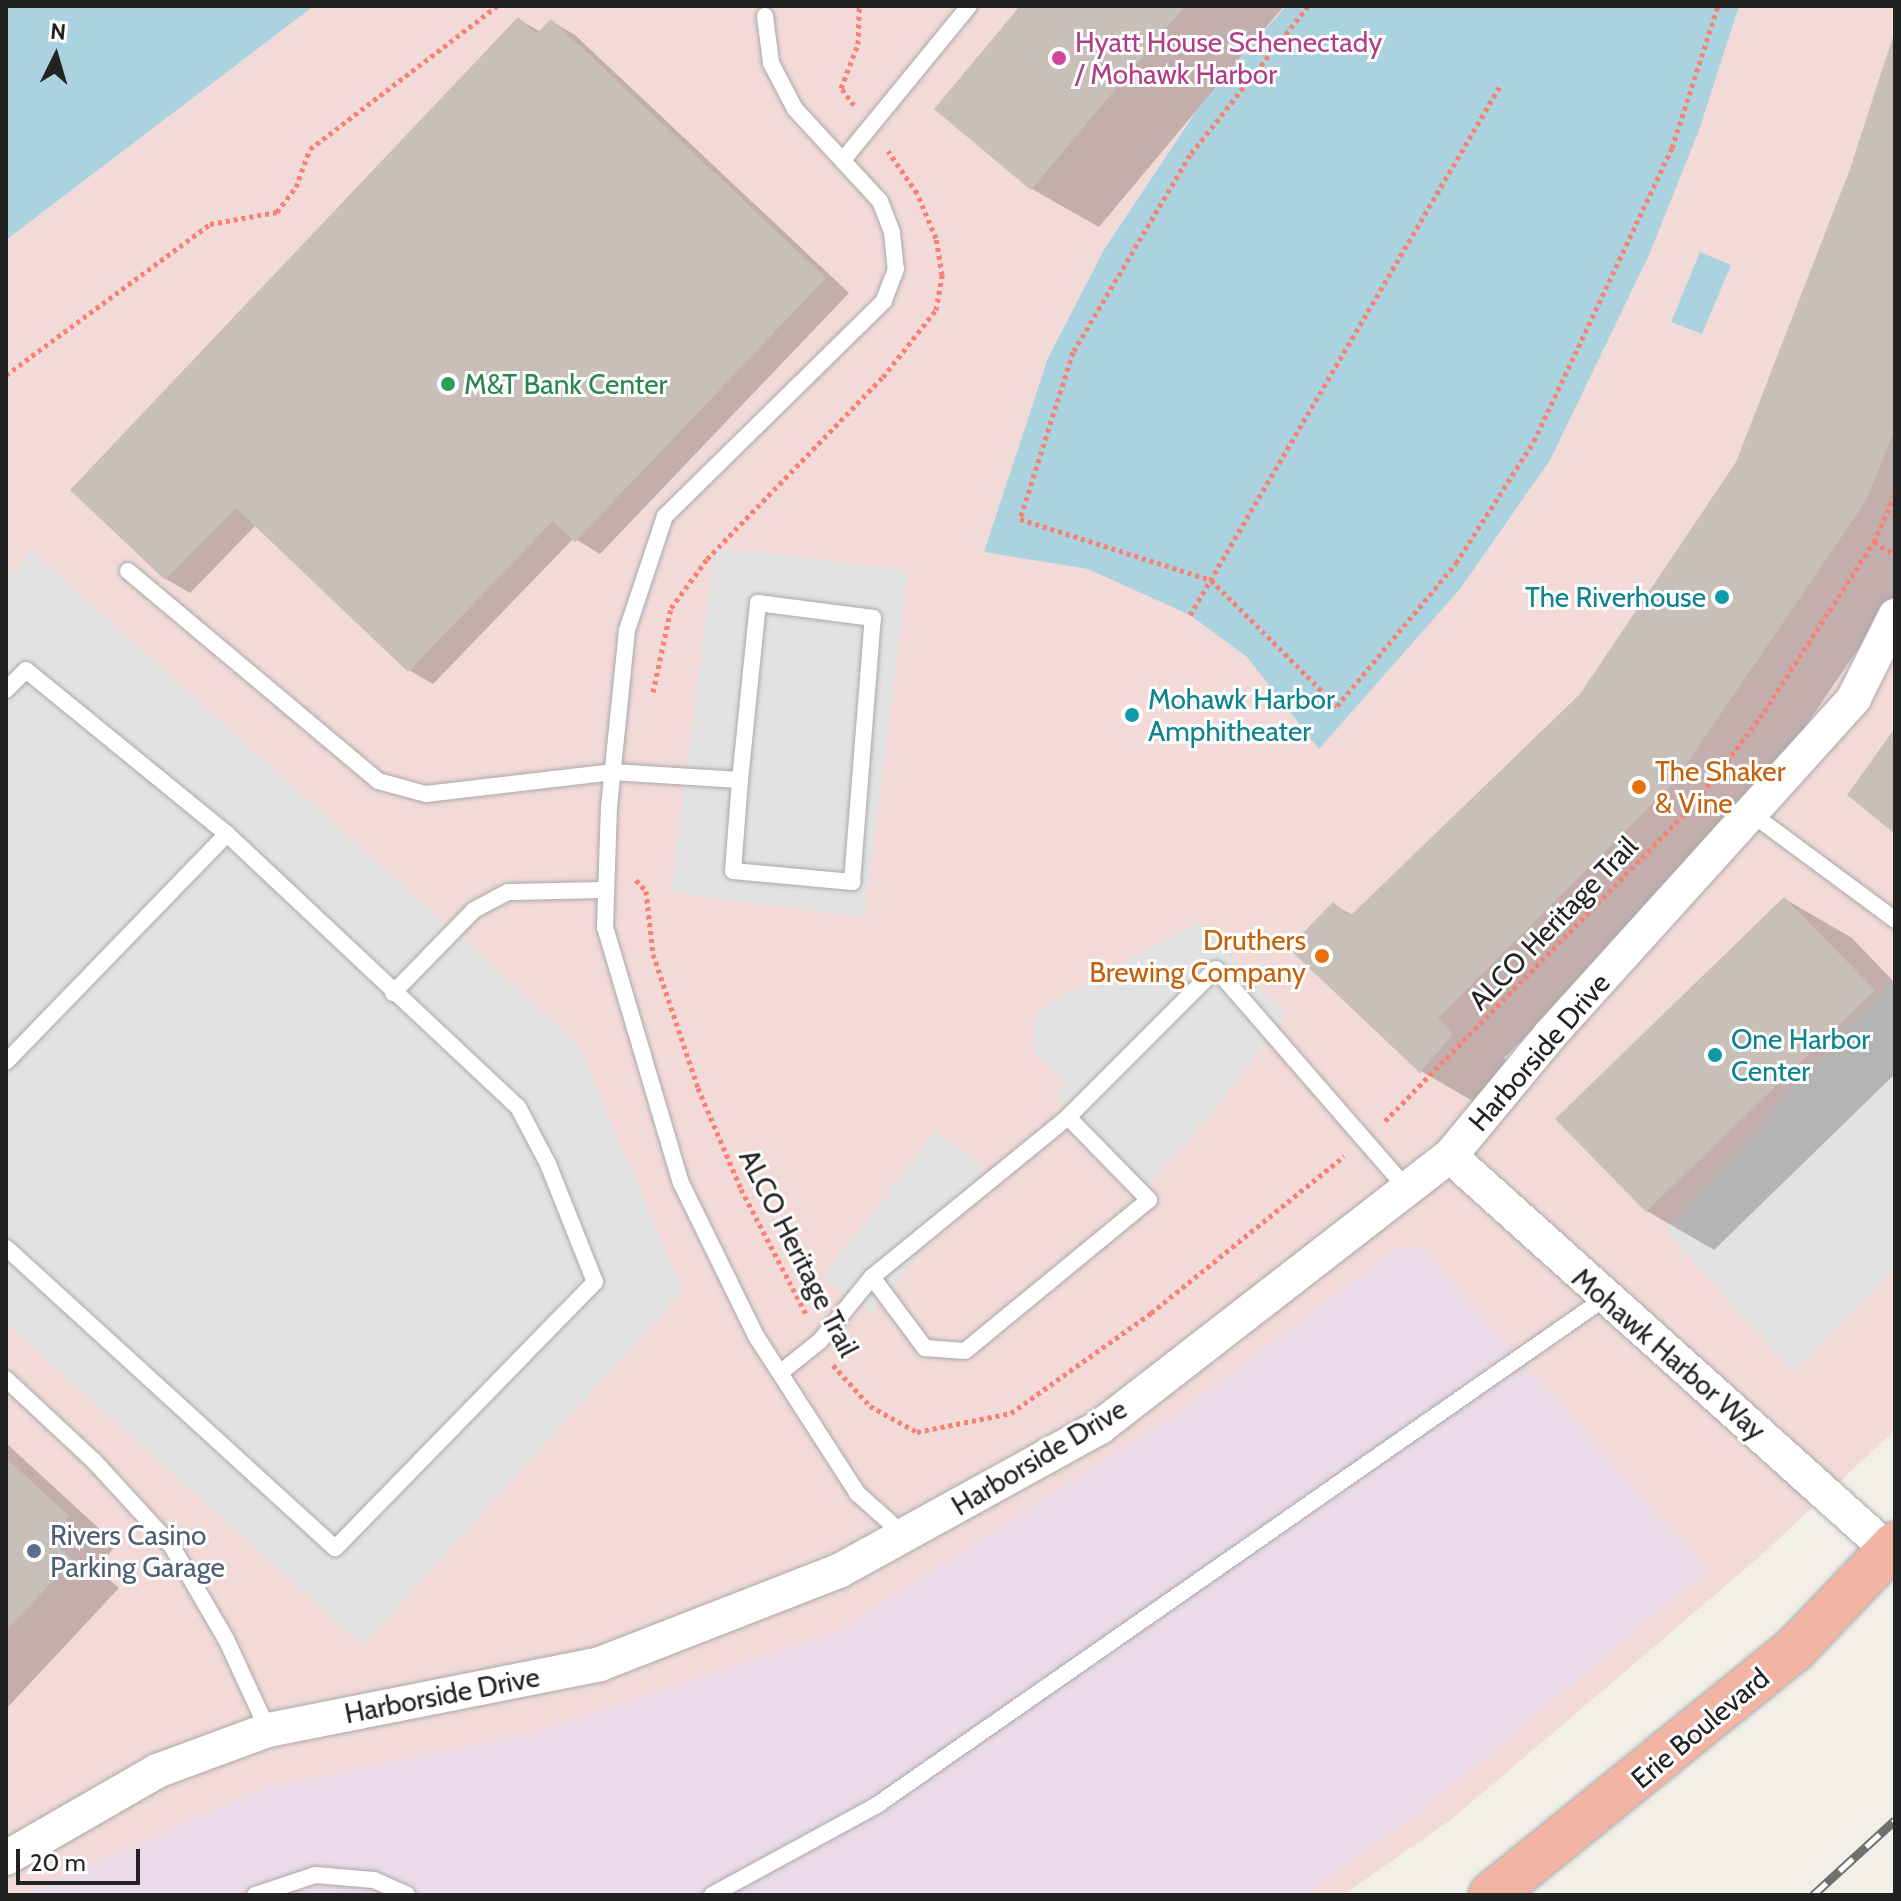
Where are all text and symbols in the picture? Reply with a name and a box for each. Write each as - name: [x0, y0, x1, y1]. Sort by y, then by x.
- north arrow: [16, 16, 96, 96]
- text: N: [49, 17, 67, 46]
- place label: Hyatt House Schenectady / Mohawk Harbor: [1075, 25, 1382, 91]
- marker: Hyatt House Schenectady / Mohawk Harbor: [1050, 49, 1068, 67]
- place label: M&T Bank Center: [464, 367, 667, 401]
- marker: M&T Bank Center: [439, 375, 457, 393]
- place label: The Riverhouse: [1525, 580, 1706, 614]
- marker: The Riverhouse: [1713, 588, 1731, 606]
- place label: Mohawk Harbor Amphitheater: [1148, 682, 1335, 748]
- marker: Mohawk Harbor Amphitheater: [1123, 706, 1141, 724]
- place label: The Shaker & Vine: [1655, 754, 1785, 820]
- marker: The Shaker & Vine: [1630, 778, 1648, 796]
- street label: ALCO Heritage Trail: [1462, 829, 1644, 1017]
- place label: Druthers Brewing Company: [1089, 923, 1306, 989]
- marker: Druthers Brewing Company: [1313, 947, 1331, 965]
- street label: Harborside Drive: [1461, 966, 1617, 1138]
- place label: One Harbor Center: [1731, 1022, 1870, 1088]
- marker: One Harbor Center: [1706, 1046, 1724, 1064]
- street label: ALCO Heritage Trail: [732, 1144, 866, 1362]
- street label: Mohawk Harbor Way: [1565, 1261, 1773, 1447]
- street label: Harborside Drive: [945, 1392, 1133, 1522]
- place label: Rivers Casino Parking Garage: [50, 1518, 225, 1584]
- marker: Rivers Casino Parking Garage: [25, 1542, 43, 1560]
- street label: Harborside Drive: [342, 1660, 542, 1730]
- street label: Erie Boulevard: [1624, 1661, 1776, 1795]
- scale bar: [20, 1833, 144, 1883]
- text: 20 m: [30, 1848, 86, 1877]

